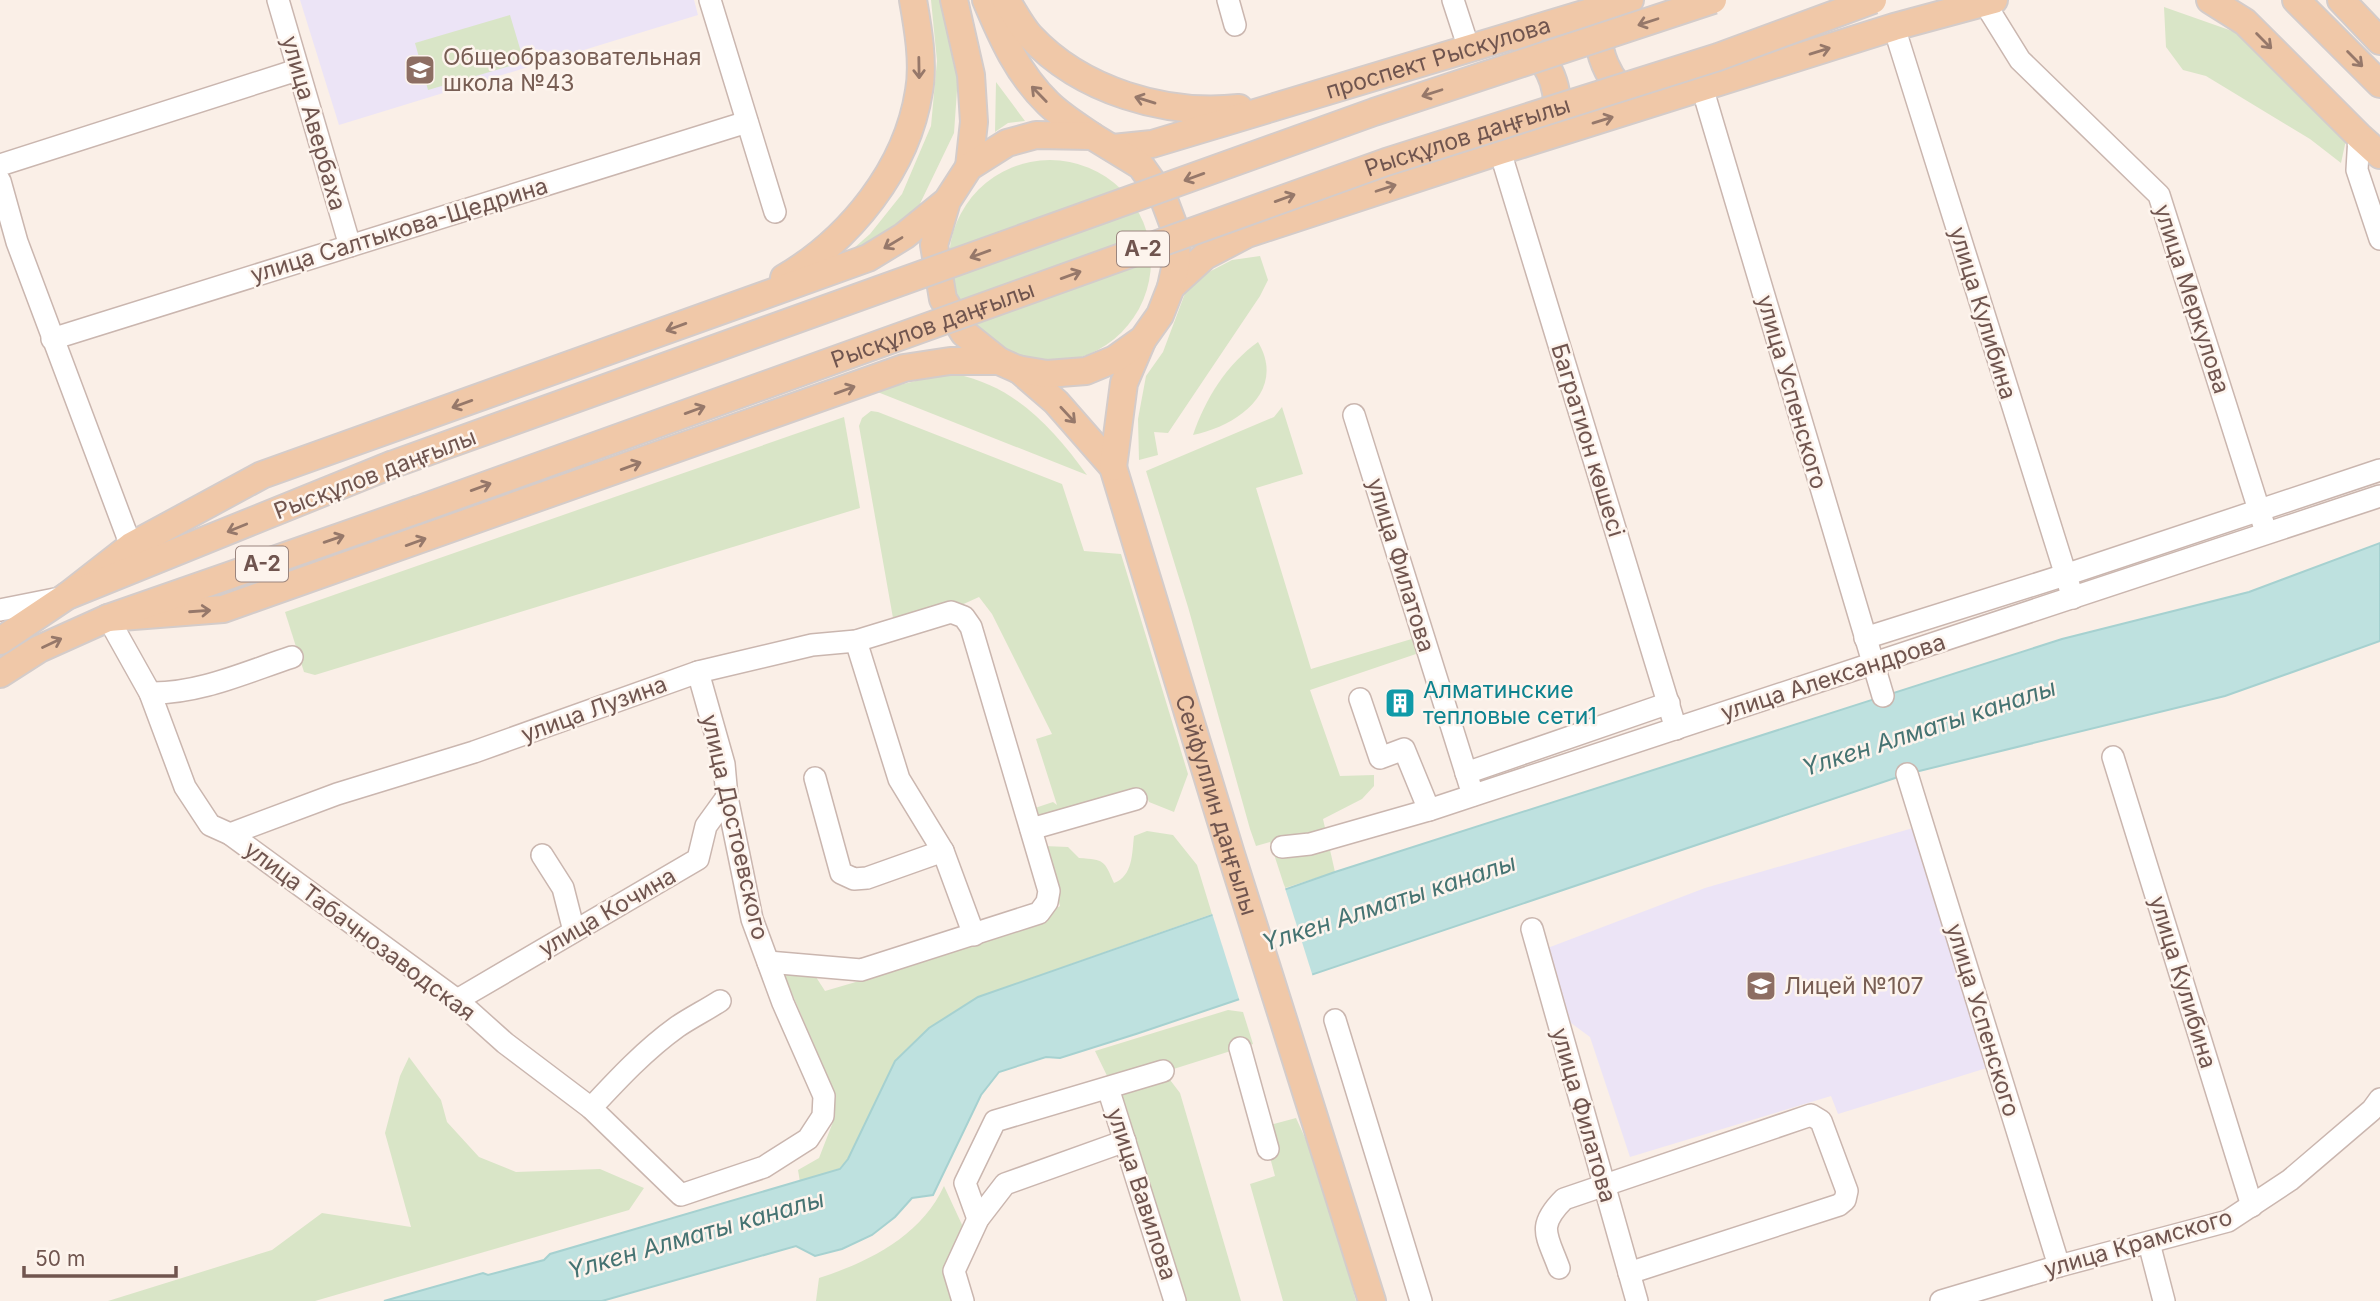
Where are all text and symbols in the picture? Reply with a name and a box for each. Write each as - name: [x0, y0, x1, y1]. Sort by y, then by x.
- street label: проспект Рыскулова: [1322, 11, 1554, 105]
- one-way arrow: [1637, 16, 1659, 29]
- street label: улица Авербаха: [276, 33, 352, 213]
- one-way arrow: [2255, 33, 2272, 50]
- place label: Общеобразовательная школа №43: [443, 43, 701, 97]
- one-way arrow: [1809, 43, 1831, 56]
- one-way arrow: [2347, 51, 2364, 68]
- school or university icon: Общеобразовательная школа №43: [403, 53, 437, 87]
- one-way arrow: [912, 56, 926, 79]
- one-way arrow: [1031, 86, 1048, 103]
- one-way arrow: [1421, 87, 1443, 100]
- street label: Рысқұлов даңғылы: [1361, 91, 1574, 183]
- one-way arrow: [1134, 93, 1156, 106]
- one-way arrow: [1592, 112, 1614, 125]
- street label: улица Салтыкова-Щедрина: [247, 171, 551, 289]
- one-way arrow: [1184, 172, 1206, 184]
- one-way arrow: [1375, 181, 1397, 194]
- one-way arrow: [1274, 191, 1296, 203]
- street label: улица Меркулова: [2148, 201, 2236, 397]
- street label: улица Кулибина: [1943, 223, 2023, 403]
- road number: A-2: [1117, 232, 1169, 266]
- one-way arrow: [883, 236, 903, 250]
- one-way arrow: [970, 249, 992, 261]
- one-way arrow: [1059, 268, 1081, 280]
- street label: Рысқұлов даңғылы: [827, 275, 1038, 374]
- street label: улица Успенского: [1751, 292, 1833, 492]
- one-way arrow: [665, 321, 687, 334]
- street label: Багратион көшесі: [1545, 340, 1631, 540]
- one-way arrow: [833, 382, 855, 395]
- one-way arrow: [451, 398, 473, 411]
- one-way arrow: [684, 403, 706, 415]
- one-way arrow: [1060, 406, 1076, 424]
- street label: Рысқұлов даңғылы: [270, 423, 480, 525]
- one-way arrow: [619, 459, 641, 471]
- street label: улица Филатова: [1361, 475, 1441, 655]
- one-way arrow: [470, 480, 492, 493]
- one-way arrow: [227, 522, 249, 535]
- one-way arrow: [323, 532, 345, 544]
- one-way arrow: [405, 535, 427, 547]
- road number: A-2: [236, 546, 288, 582]
- one-way arrow: [188, 604, 211, 617]
- street label: улица Александрова: [1717, 627, 1949, 727]
- one-way arrow: [41, 636, 62, 649]
- street label: улица Лузина: [517, 670, 671, 748]
- water label: Үлкен Алматы каналы: [1798, 673, 2059, 782]
- place label: Алматинские тепловые сети1: [1423, 676, 1597, 730]
- building icon: Алматинские тепловые сети1: [1383, 686, 1417, 720]
- street label: Сейфуллин даңғылы: [1169, 691, 1263, 919]
- street label: улица Достоевского: [695, 712, 775, 942]
- street label: улица Табачнозаводская: [239, 835, 481, 1027]
- water label: Үлкен Алматы каналы: [1258, 848, 1519, 957]
- street label: улица Кочина: [533, 861, 681, 963]
- street label: улица Кулибина: [2143, 892, 2223, 1072]
- street label: улица Успенского: [1940, 920, 2026, 1120]
- school or university icon: Лицей №107: [1744, 969, 1778, 1003]
- place label: Лицей №107: [1784, 972, 1924, 1000]
- street label: улица Филатова: [1546, 1024, 1622, 1206]
- street label: улица Вавилова: [1101, 1104, 1183, 1284]
- water label: Үлкен Алматы каналы: [564, 1184, 827, 1285]
- street label: улица Крамского: [2041, 1203, 2235, 1283]
- scale bar: [24, 1234, 177, 1278]
- text: 50 m: [35, 1246, 85, 1271]

